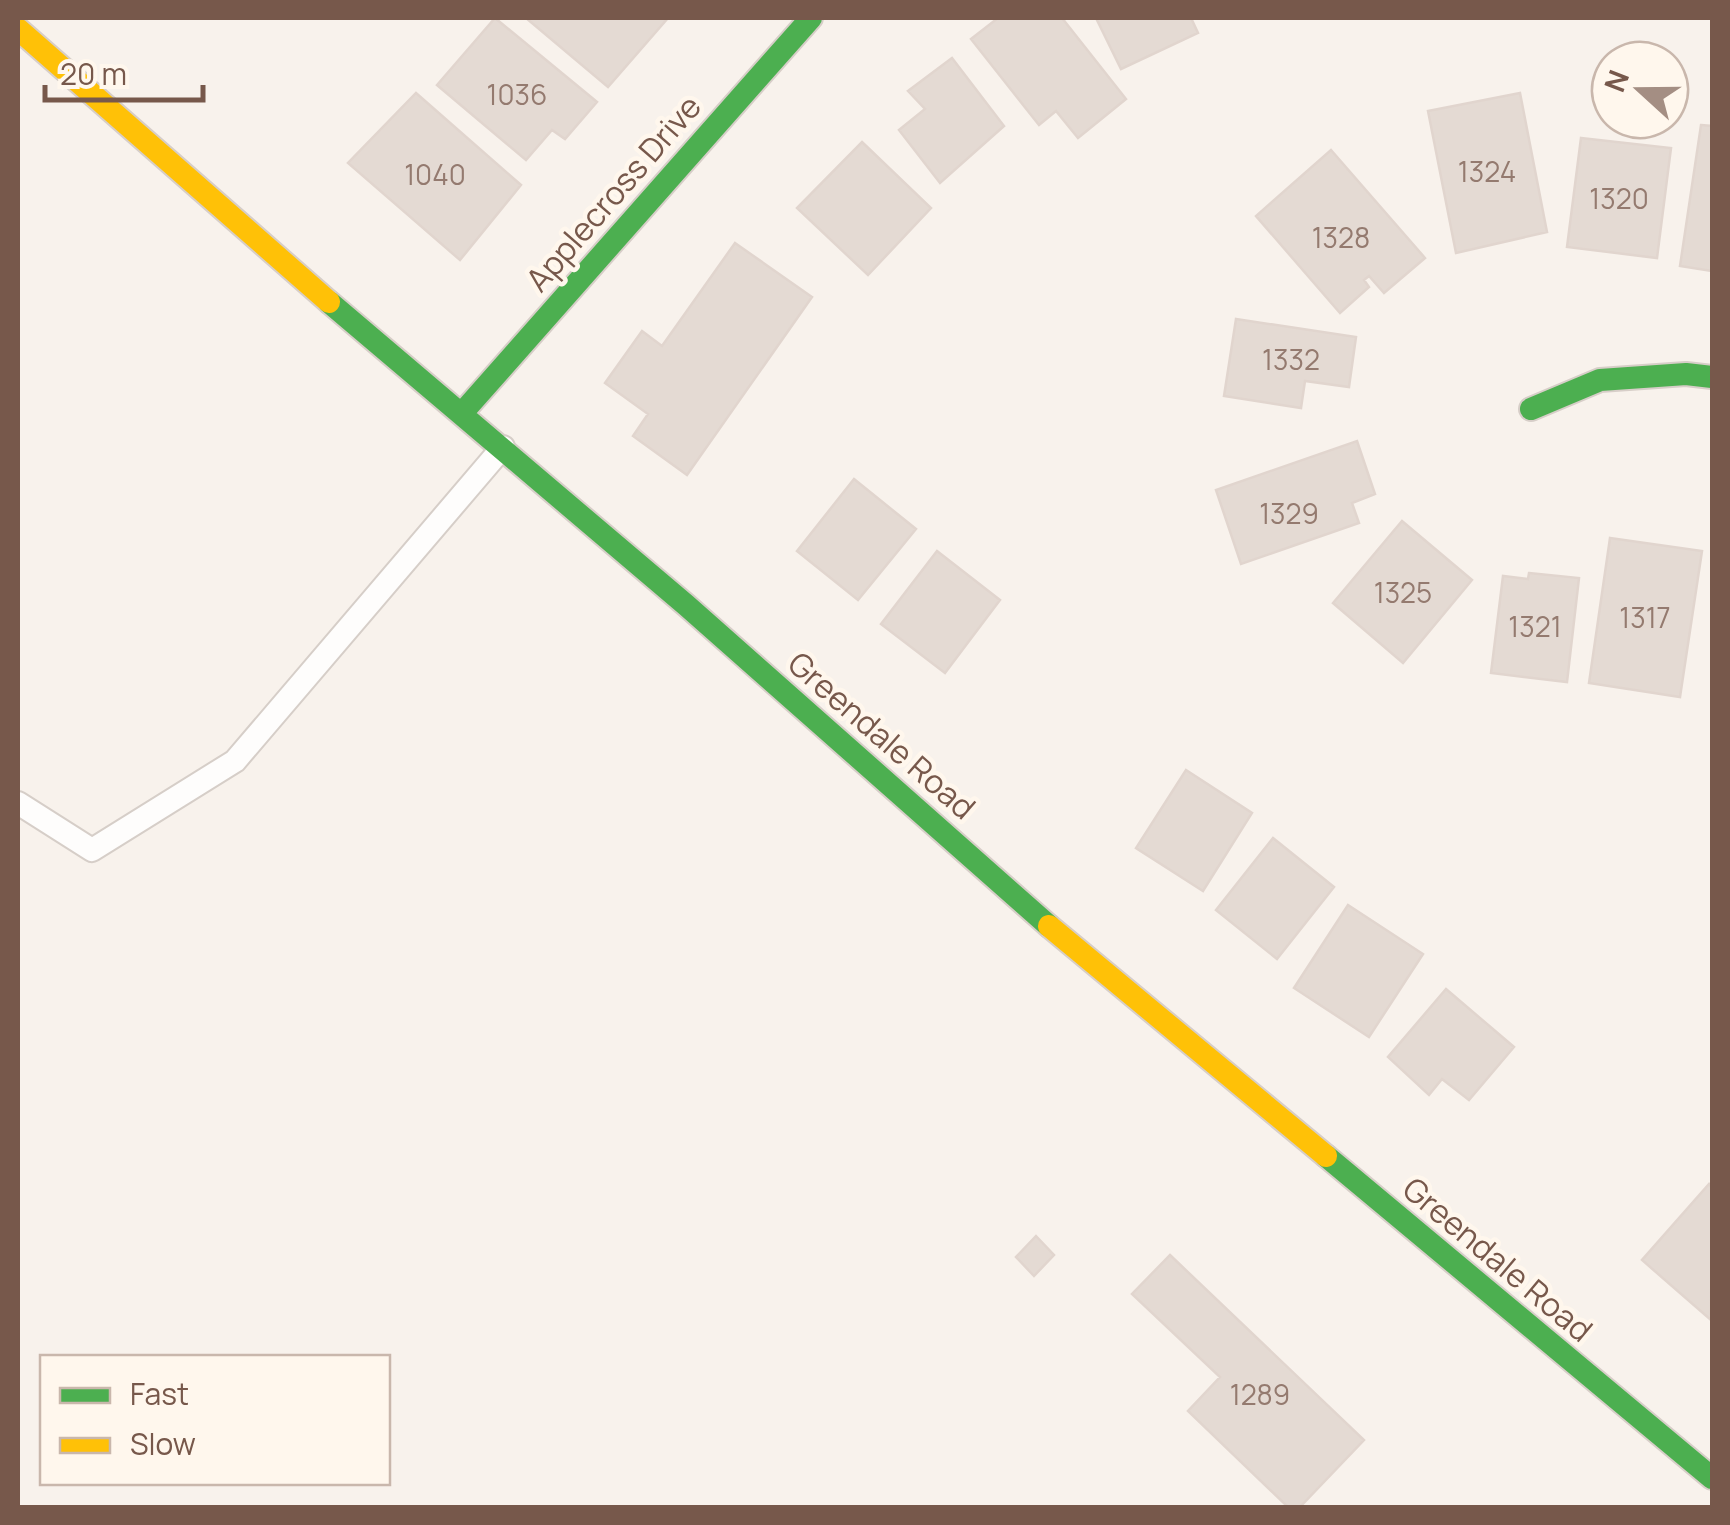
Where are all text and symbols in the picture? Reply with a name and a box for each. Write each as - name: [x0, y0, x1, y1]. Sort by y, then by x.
- scale bar: [45, 40, 202, 102]
- north arrow: [1590, 40, 1690, 140]
- text: 20 m: [60, 53, 127, 94]
- text: N: [1594, 64, 1637, 97]
- house number: 1036: [487, 75, 547, 113]
- street label: Applecross Drive: [515, 85, 711, 301]
- house number: 1324: [1458, 152, 1516, 190]
- house number: 1040: [404, 155, 466, 193]
- house number: 1320: [1589, 179, 1649, 217]
- house number: 1328: [1312, 218, 1370, 256]
- house number: 1332: [1262, 340, 1320, 378]
- house number: 1329: [1259, 494, 1319, 532]
- house number: 1325: [1374, 573, 1432, 611]
- house number: 1317: [1619, 598, 1671, 636]
- house number: 1321: [1508, 607, 1562, 645]
- street label: Greendale Road: [779, 641, 985, 829]
- street label: Greendale Road: [1394, 1167, 1602, 1351]
- legend: [40, 1355, 390, 1485]
- text: Fast: [130, 1373, 189, 1414]
- house number: 1289: [1230, 1375, 1290, 1413]
- text: Slow: [130, 1423, 196, 1464]

